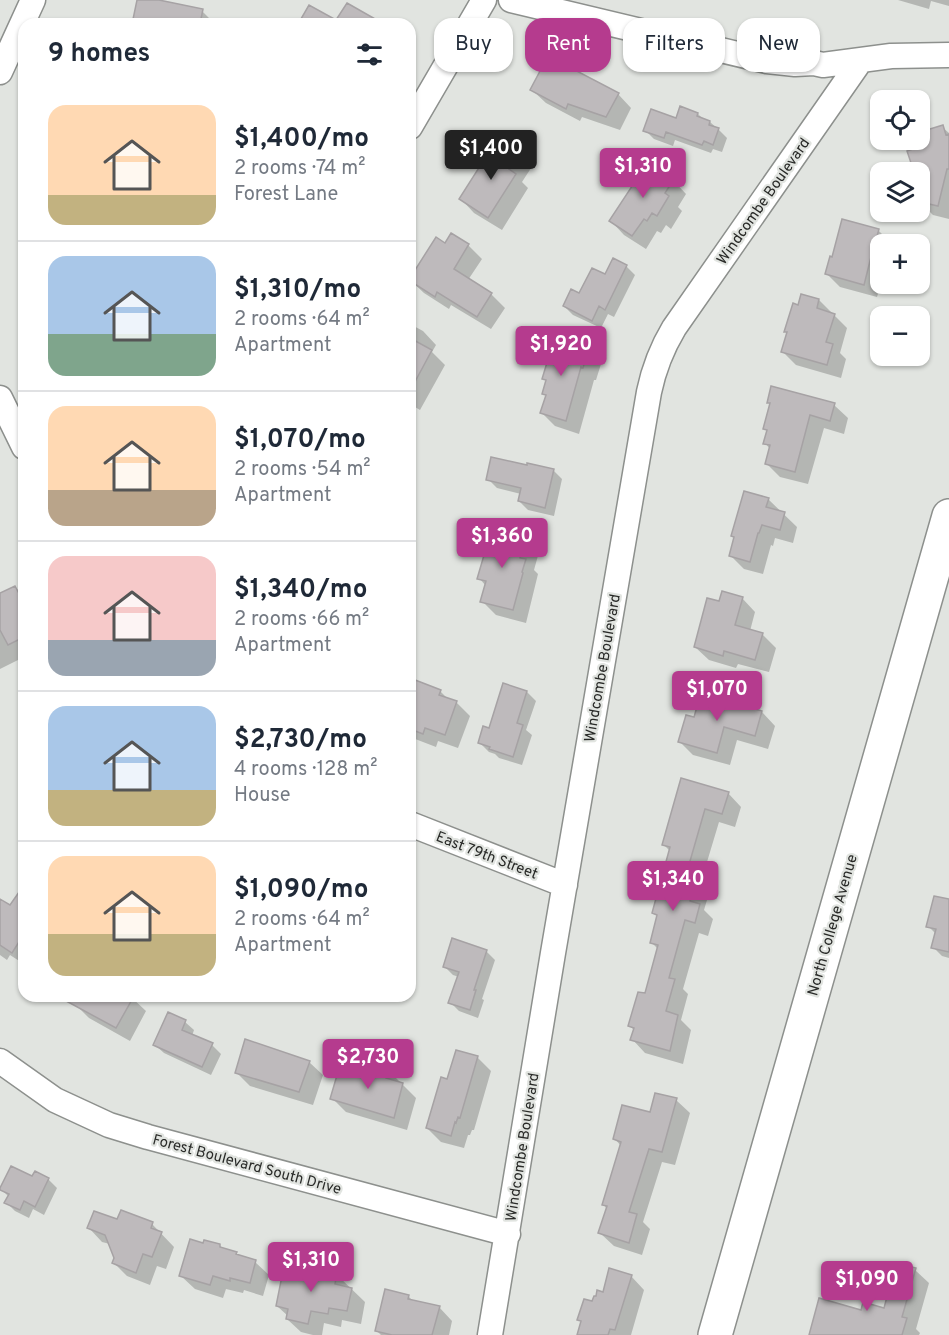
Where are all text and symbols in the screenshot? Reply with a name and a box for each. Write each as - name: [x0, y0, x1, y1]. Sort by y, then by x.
- chip: Buy: [434, 18, 513, 72]
- chip: Rent: [525, 18, 611, 72]
- chip: Filters: [623, 18, 725, 72]
- chip: New: [737, 18, 820, 72]
- text: 9 homes: [48, 38, 150, 71]
- icon: filters: [353, 38, 386, 71]
- map controls: [870, 90, 930, 366]
- button: locate: [870, 90, 930, 150]
- text: $1,400/mo: [234, 123, 369, 156]
- icon: home: [96, 129, 168, 201]
- pin: $1,400: [442, 130, 540, 181]
- street label: Windcombe Boulevard: [713, 135, 815, 269]
- text: $1,400: [459, 136, 523, 162]
- pin: $1,310: [594, 148, 692, 199]
- text: $1,310: [614, 154, 672, 180]
- text: 2 rooms · 74 m²: [234, 156, 365, 182]
- button: layers: [870, 162, 930, 222]
- text: Forest Lane: [234, 182, 338, 208]
- button: +: [870, 234, 930, 294]
- text: $1,310/mo: [234, 274, 361, 307]
- icon: home: [96, 280, 168, 352]
- button: −: [870, 306, 930, 366]
- text: 2 rooms · 64 m²: [234, 307, 370, 333]
- pin: $1,920: [512, 326, 610, 377]
- text: $1,920: [530, 332, 592, 358]
- text: Apartment: [234, 333, 332, 359]
- text: $1,070/mo: [234, 424, 366, 457]
- icon: home: [96, 430, 168, 502]
- text: 2 rooms · 54 m²: [234, 457, 371, 483]
- text: Apartment: [234, 483, 332, 509]
- pin: $1,360: [453, 518, 551, 569]
- text: $1,360: [471, 524, 533, 550]
- text: $1,340/mo: [234, 574, 367, 607]
- icon: home: [96, 580, 168, 652]
- street label: Windcombe Boulevard: [581, 593, 626, 744]
- text: 2 rooms · 66 m²: [234, 607, 369, 633]
- text: Apartment: [234, 633, 332, 659]
- pin: $1,070: [668, 671, 766, 722]
- text: $1,070: [686, 677, 748, 703]
- text: $2,730/mo: [234, 724, 367, 757]
- icon: home: [96, 730, 168, 802]
- text: 4 rooms · 128 m²: [234, 757, 377, 783]
- text: House: [234, 783, 290, 809]
- street label: East 79th Street: [433, 828, 540, 885]
- street label: North College Avenue: [804, 853, 863, 998]
- pin: $1,340: [624, 861, 722, 912]
- text: $1,340: [641, 867, 705, 893]
- text: $1,090/mo: [234, 874, 368, 907]
- icon: home: [96, 880, 168, 952]
- text: 2 rooms · 64 m²: [234, 907, 370, 933]
- text: Apartment: [234, 933, 332, 959]
- pin: $2,730: [319, 1039, 417, 1090]
- text: $2,730: [337, 1045, 399, 1071]
- street label: Windcombe Boulevard: [502, 1072, 545, 1223]
- street label: Forest Boulevard South Drive: [150, 1131, 343, 1200]
- pin: $1,310: [262, 1242, 360, 1293]
- text: $1,310: [282, 1248, 340, 1274]
- pin: $1,090: [818, 1261, 916, 1312]
- text: $1,090: [835, 1267, 899, 1293]

